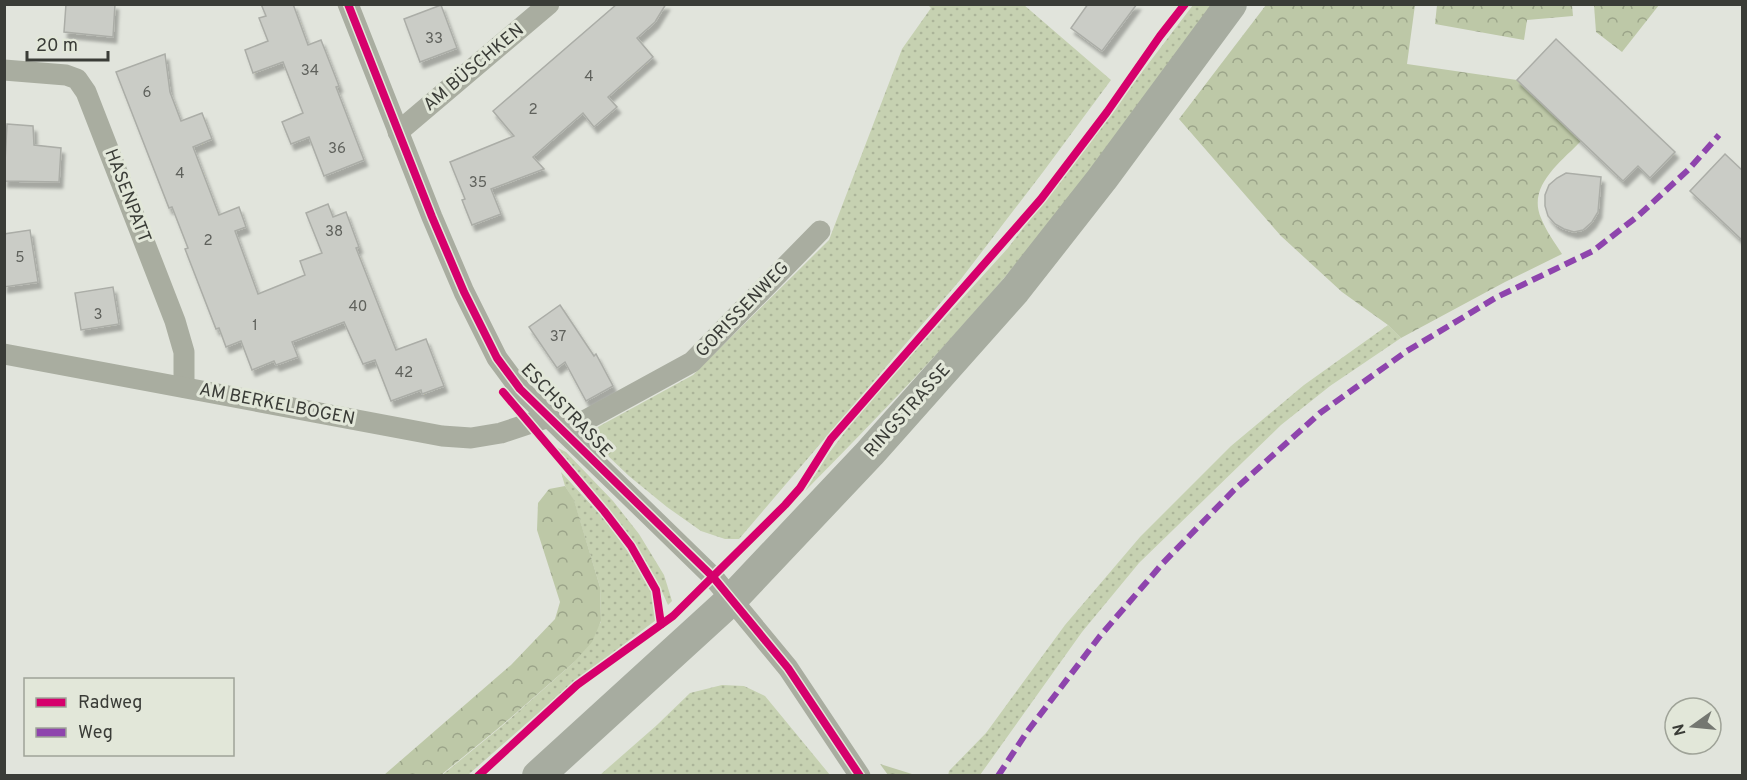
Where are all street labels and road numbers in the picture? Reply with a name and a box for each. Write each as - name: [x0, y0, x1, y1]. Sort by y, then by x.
- street label: AM BÜSCHKEN: [418, 18, 529, 117]
- street label: HASENPATT: [99, 146, 155, 246]
- street label: GORISSENWEG: [691, 257, 795, 363]
- street label: ESCHSTRASSE: [515, 359, 617, 463]
- street label: RINGSTRASSE: [860, 359, 956, 463]
- street label: AM BERKELBOGEN: [197, 379, 357, 431]

